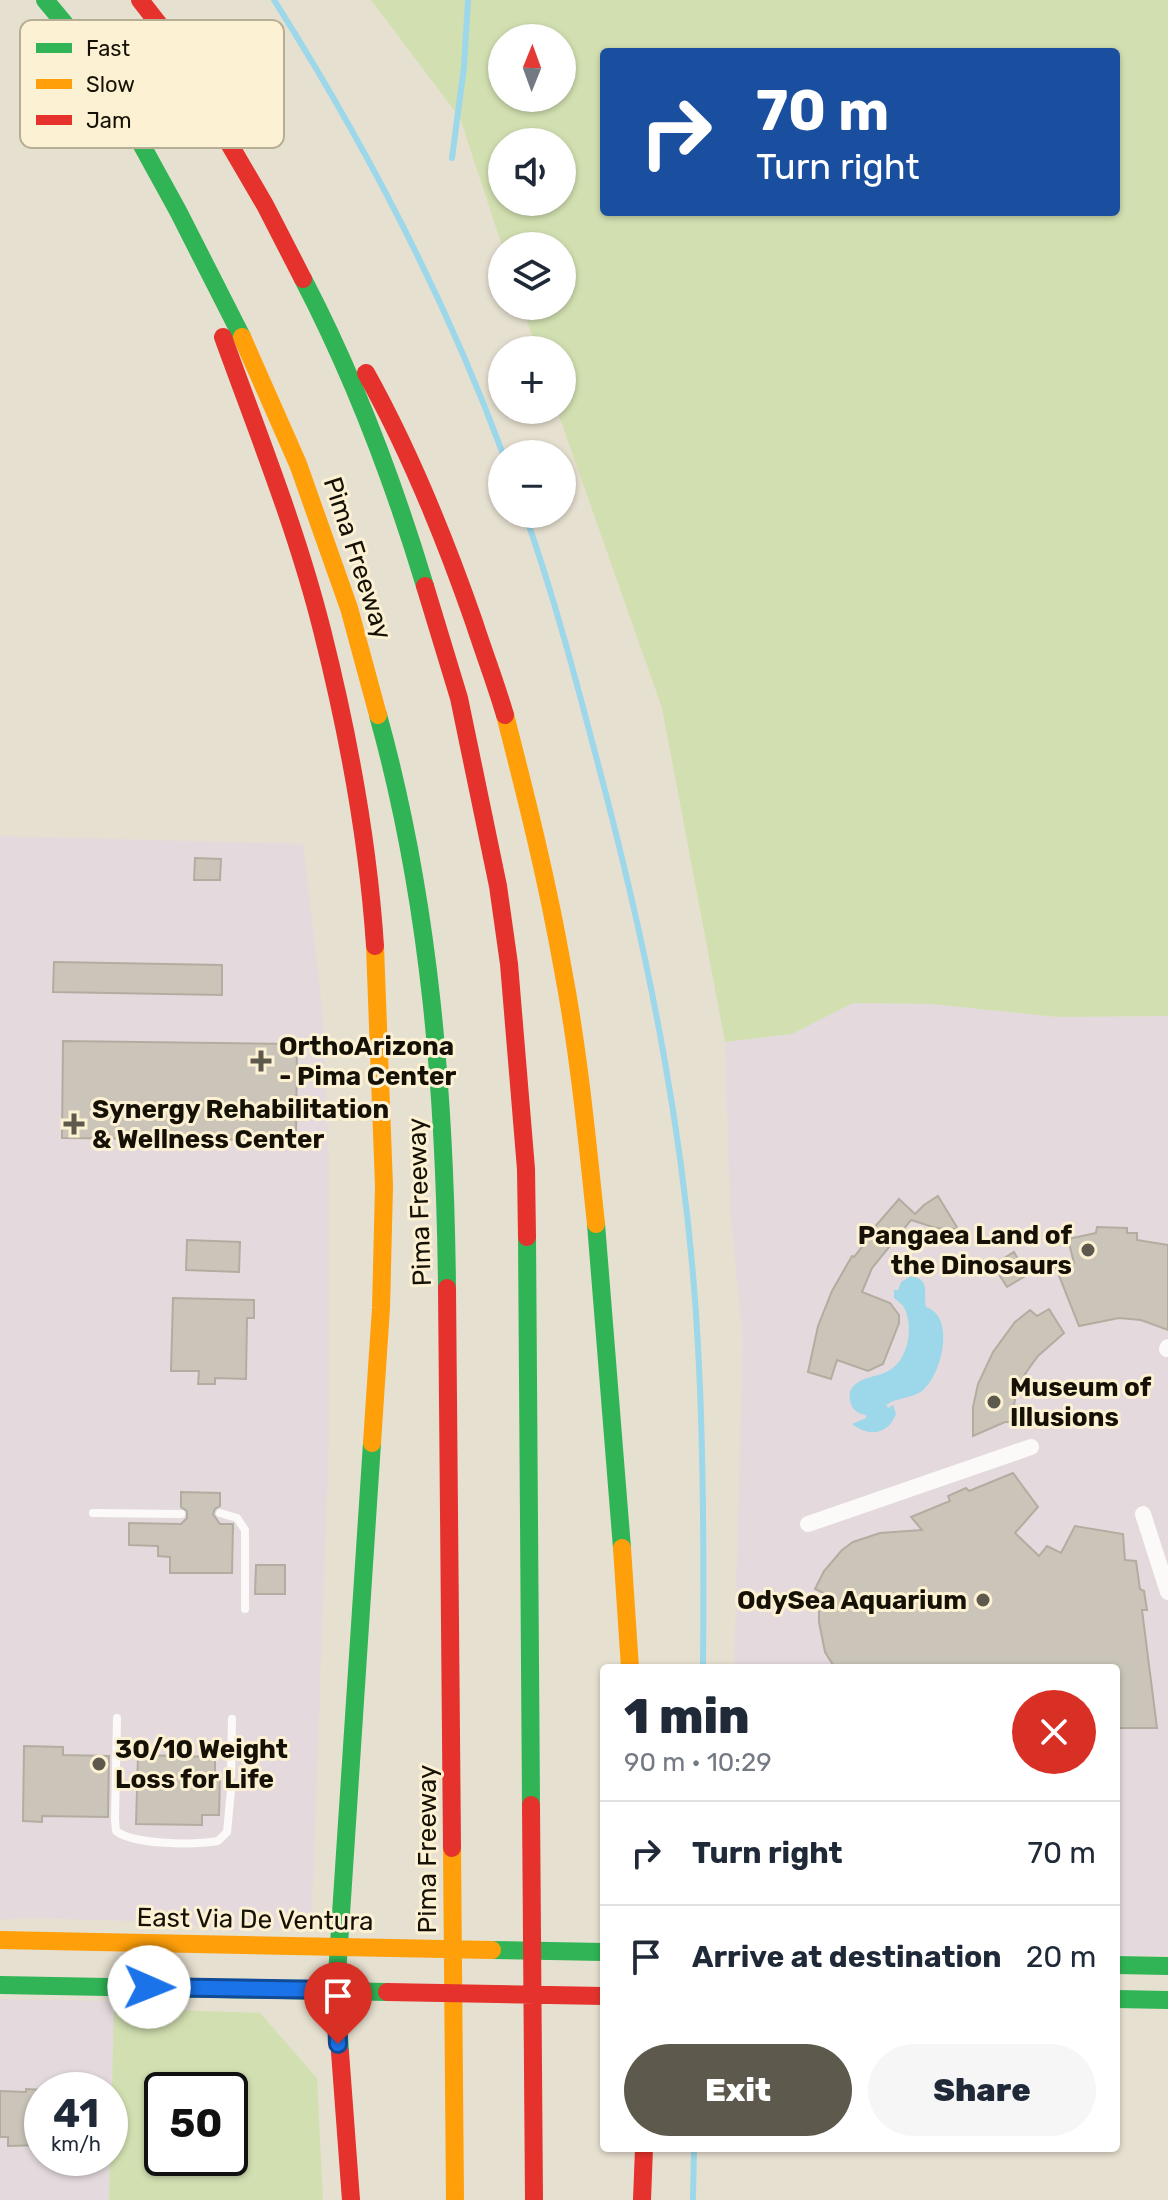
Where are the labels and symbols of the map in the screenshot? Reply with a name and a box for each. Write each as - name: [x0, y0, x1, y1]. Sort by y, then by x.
- legend: [20, 20, 284, 148]
- north arrow: [488, 24, 576, 112]
- text: Fast: [86, 35, 131, 62]
- text: Slow: [86, 71, 135, 98]
- text: Jam: [86, 107, 132, 134]
- street label: Pima Freeway: [317, 473, 398, 643]
- place label: OrthoArizona - Pima Center: [279, 1031, 457, 1092]
- marker: OrthoArizona - Pima Center: [250, 1050, 272, 1072]
- place label: Synergy Rehabilitation & Wellness Center: [92, 1094, 389, 1155]
- marker: Synergy Rehabilitation & Wellness Center: [63, 1113, 85, 1135]
- street label: Pima Freeway: [401, 1117, 438, 1287]
- place label: Pangaea Land of the Dinosaurs: [858, 1220, 1072, 1281]
- marker: Pangaea Land of the Dinosaurs: [1079, 1241, 1097, 1259]
- place label: Museum of Illusions: [1010, 1372, 1152, 1433]
- marker: Museum of Illusions: [985, 1393, 1003, 1411]
- place label: OdySea Aquarium: [737, 1585, 967, 1616]
- marker: OdySea Aquarium: [974, 1591, 992, 1609]
- place label: 30/10 Weight Loss for Life: [115, 1734, 288, 1795]
- marker: 30/10 Weight Loss for Life: [90, 1755, 108, 1773]
- street label: Pima Freeway: [412, 1765, 443, 1933]
- street label: East Via De Ventura: [136, 1902, 374, 1937]
- position arrow: [107, 1945, 191, 2029]
- pin: [304, 1962, 372, 2044]
- speed limit sign: 50: [144, 2072, 248, 2176]

